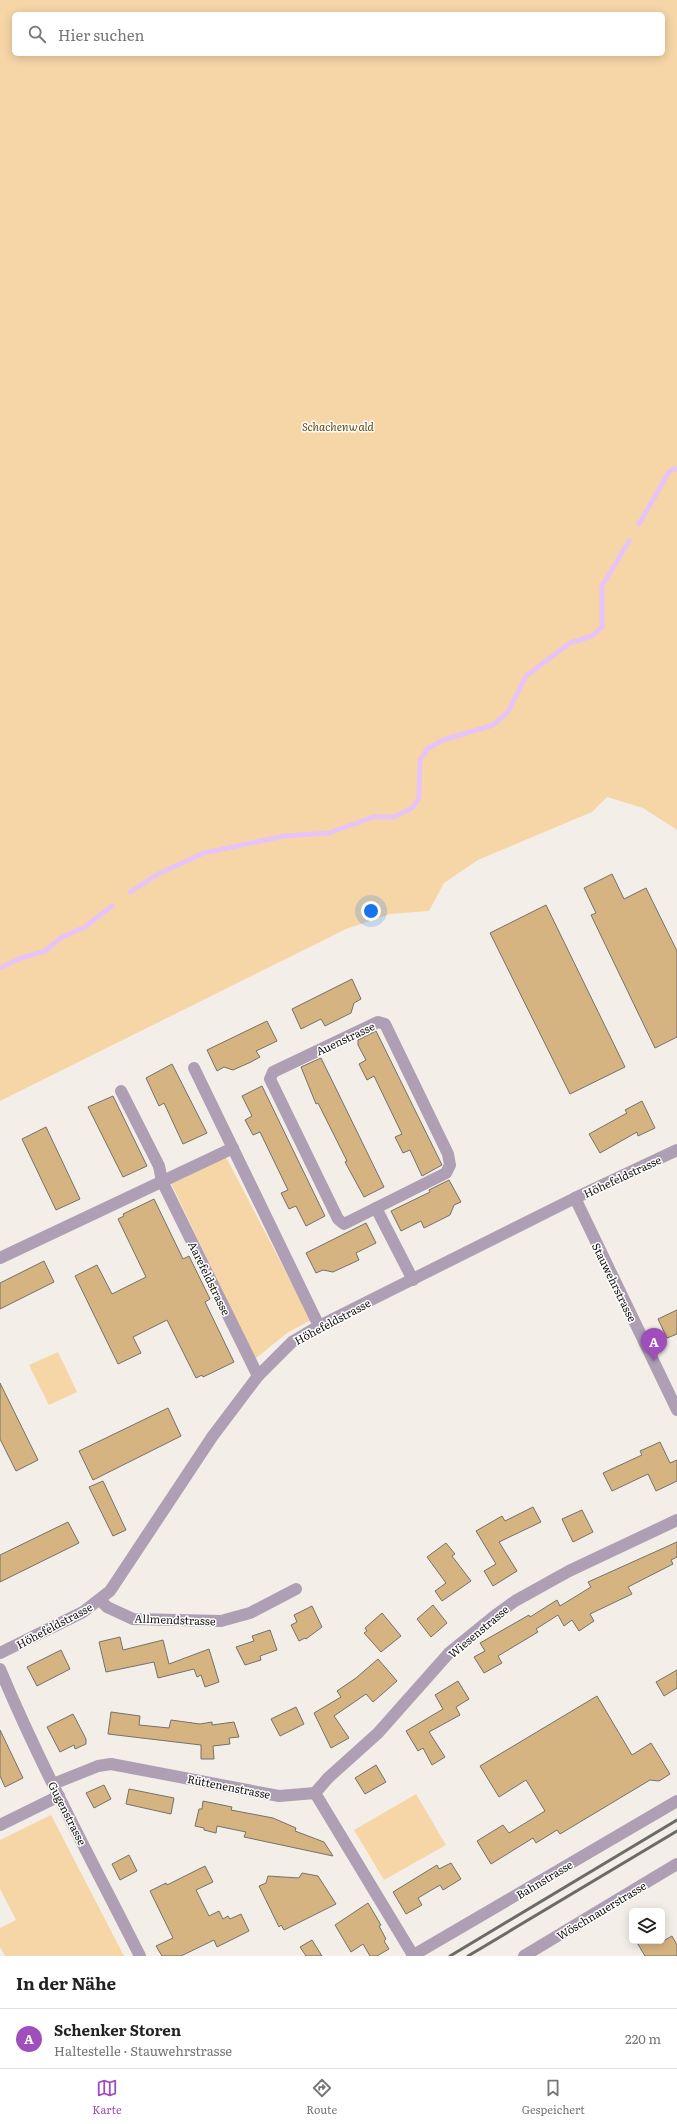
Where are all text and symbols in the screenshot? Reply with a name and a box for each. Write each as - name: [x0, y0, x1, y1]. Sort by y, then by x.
- search box: [12, 12, 665, 56]
- icon: search: [26, 23, 48, 45]
- text: Hier suchen: [58, 23, 144, 46]
- park label: Schachenwald: [302, 418, 375, 434]
- your location: [361, 901, 381, 921]
- street label: Auenstrasse: [313, 1017, 377, 1059]
- street label: Höhefeldstrasse: [581, 1151, 664, 1201]
- street label: Aarefeldstrasse: [185, 1238, 235, 1318]
- street label: Stauwehrstrasse: [589, 1240, 641, 1324]
- street label: Höhefeldstrasse: [291, 1294, 373, 1348]
- pin: A: [641, 1328, 667, 1361]
- street label: Höhefeldstrasse: [13, 1598, 95, 1652]
- street label: Wiesenstrasse: [444, 1601, 512, 1661]
- street label: Allmendstrasse: [134, 1610, 216, 1628]
- street label: Rüttenenstrasse: [186, 1770, 272, 1802]
- street label: Gugenstrasse: [45, 1778, 91, 1848]
- street label: Bahnstrasse: [513, 1856, 575, 1902]
- street label: Wöschnauerstrasse: [553, 1877, 649, 1943]
- map controls: [629, 1908, 665, 1944]
- button: layers: [629, 1908, 665, 1944]
- text: In der Nähe: [16, 1970, 116, 1995]
- text: Schenker Storen: [54, 2018, 181, 2041]
- text: A: [24, 2029, 34, 2048]
- text: 220 m: [625, 2029, 661, 2048]
- text: Haltestelle · Stauwehrstrasse: [54, 2041, 232, 2060]
- tab: Karte: [92, 2077, 122, 2117]
- tab: Route: [306, 2077, 337, 2117]
- tab: Gespeichert: [522, 2077, 585, 2117]

